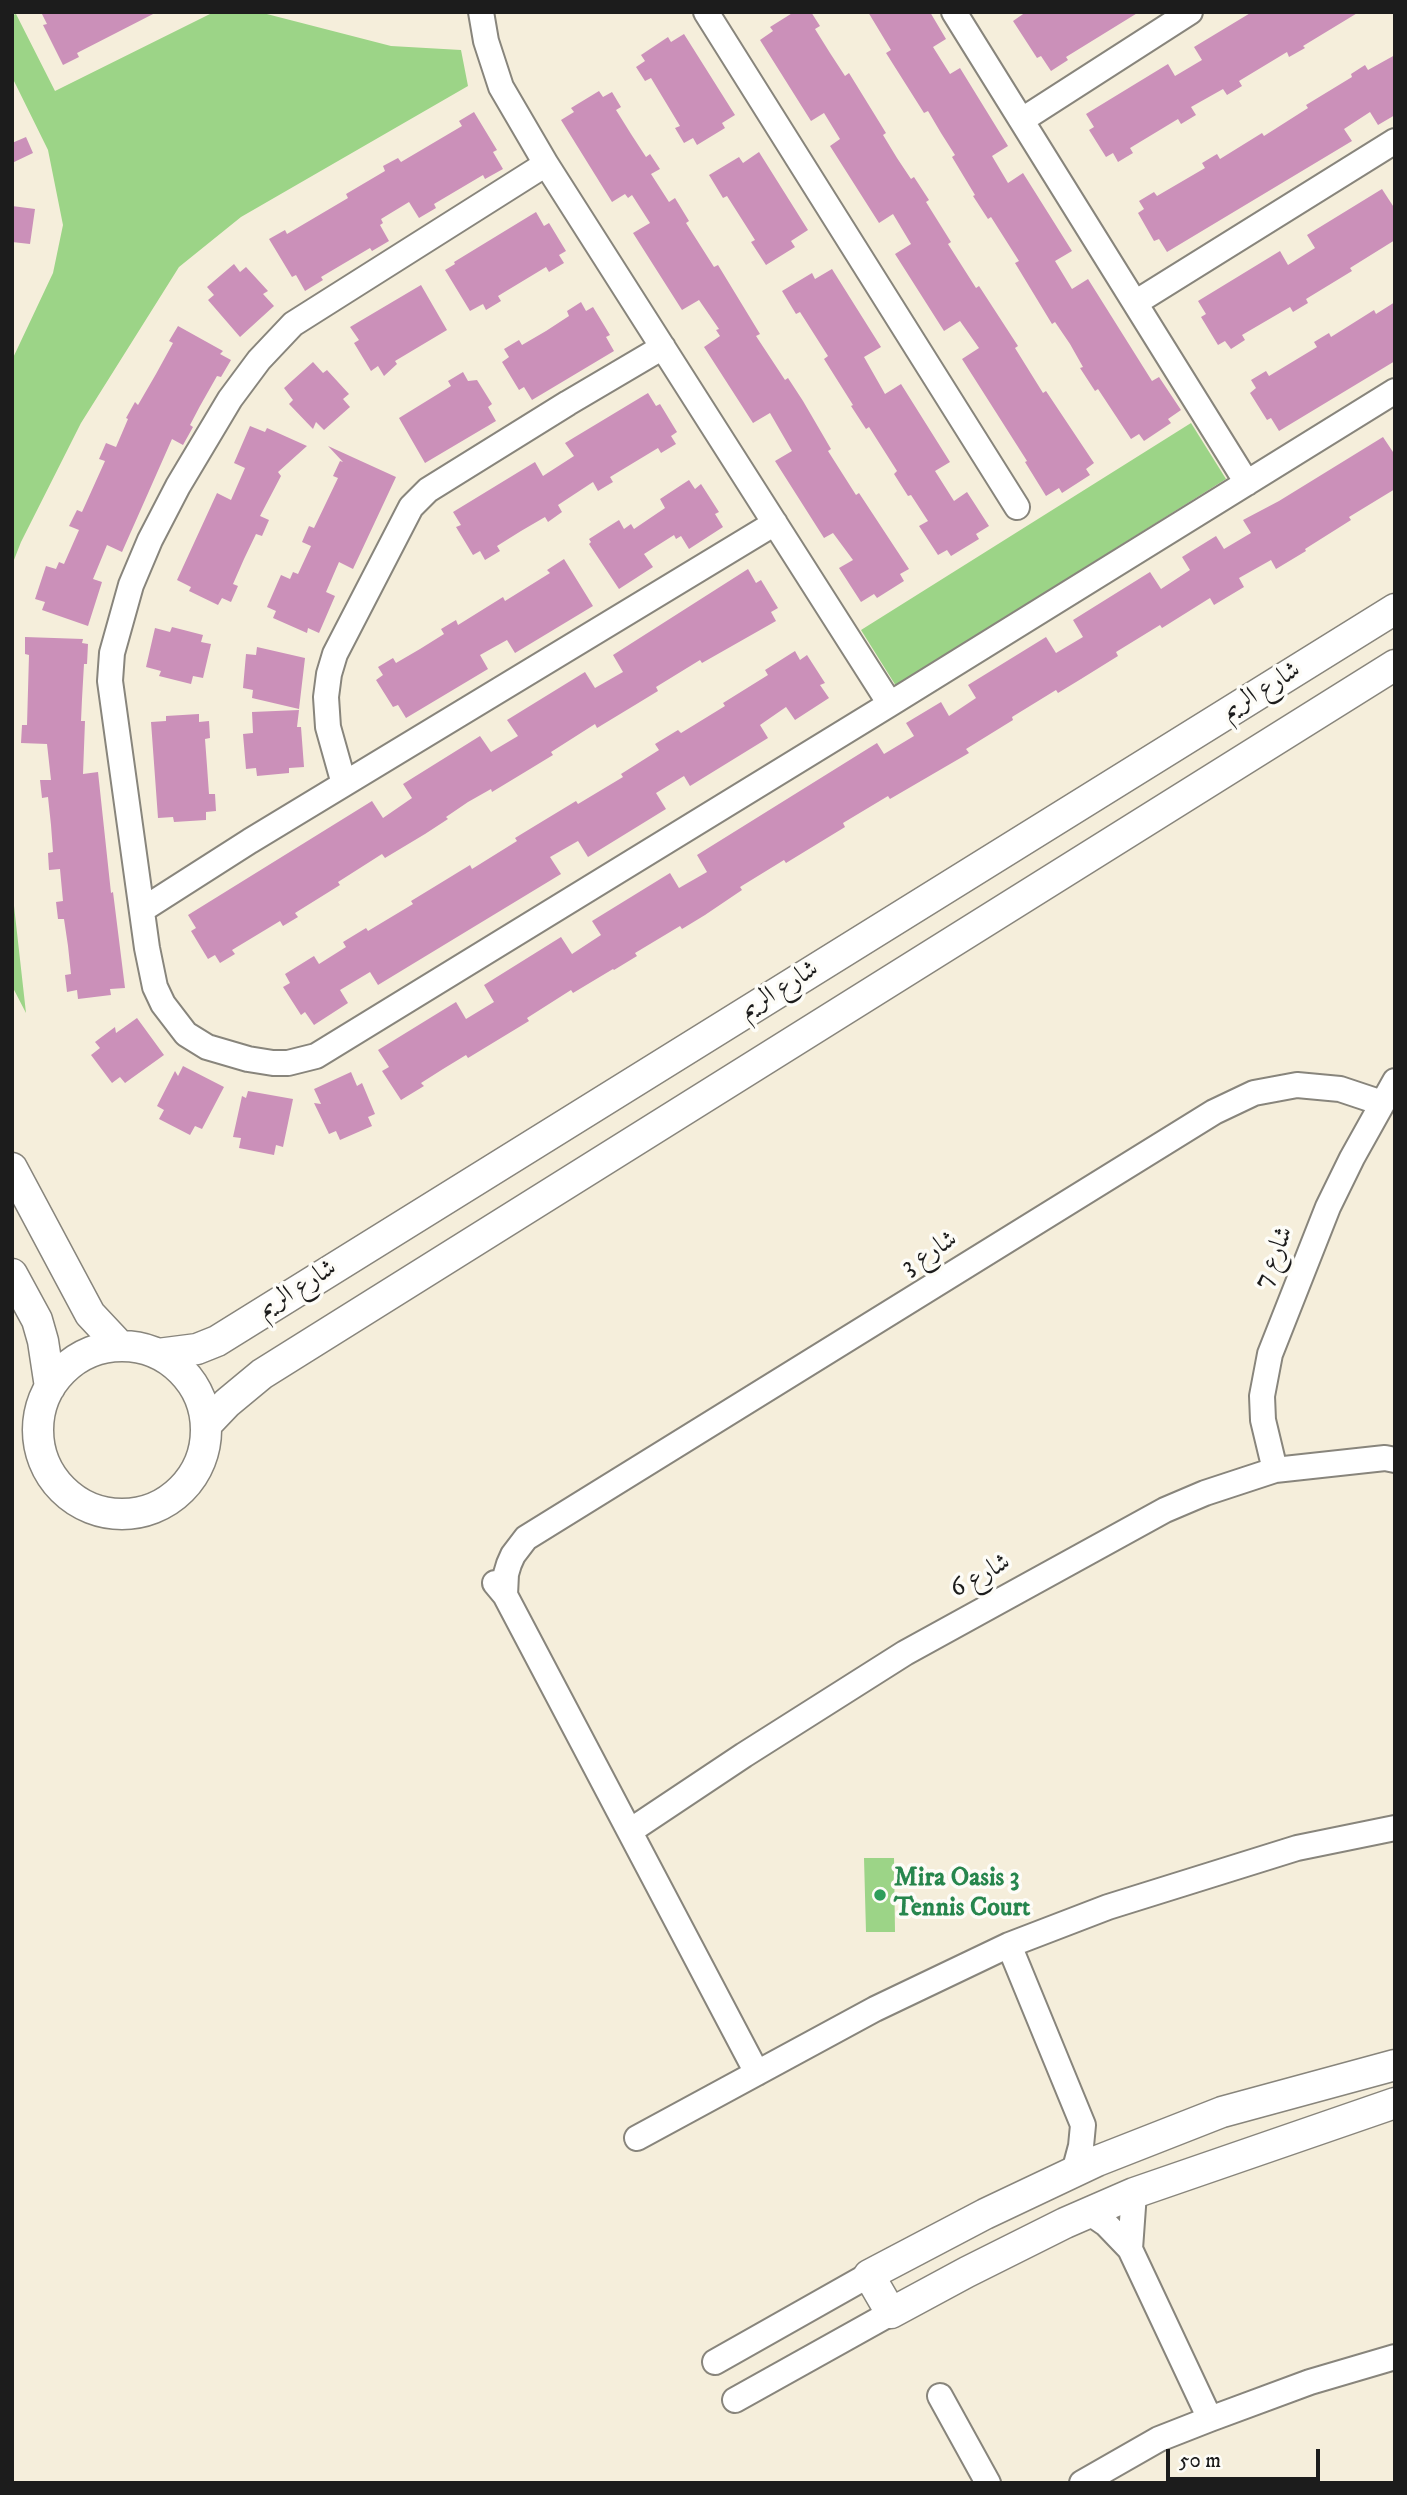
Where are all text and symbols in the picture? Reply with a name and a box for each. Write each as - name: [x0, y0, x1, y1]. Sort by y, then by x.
- street label: شارع الريم: [1217, 656, 1307, 728]
- street label: شارع الريم: [735, 955, 825, 1027]
- street label: شارع 7: [1248, 1222, 1302, 1294]
- street label: شارع 3: [896, 1225, 964, 1283]
- street label: شارع الريم: [253, 1254, 343, 1326]
- street label: شارع 6: [945, 1548, 1017, 1606]
- place label: Mira Oasis 3 Tennis Court: [894, 1864, 1030, 1926]
- marker: Mira Oasis 3 Tennis Court: [872, 1887, 888, 1903]
- scale bar: [1169, 2436, 1323, 2480]
- text: 50 m: [1179, 2448, 1221, 2474]

